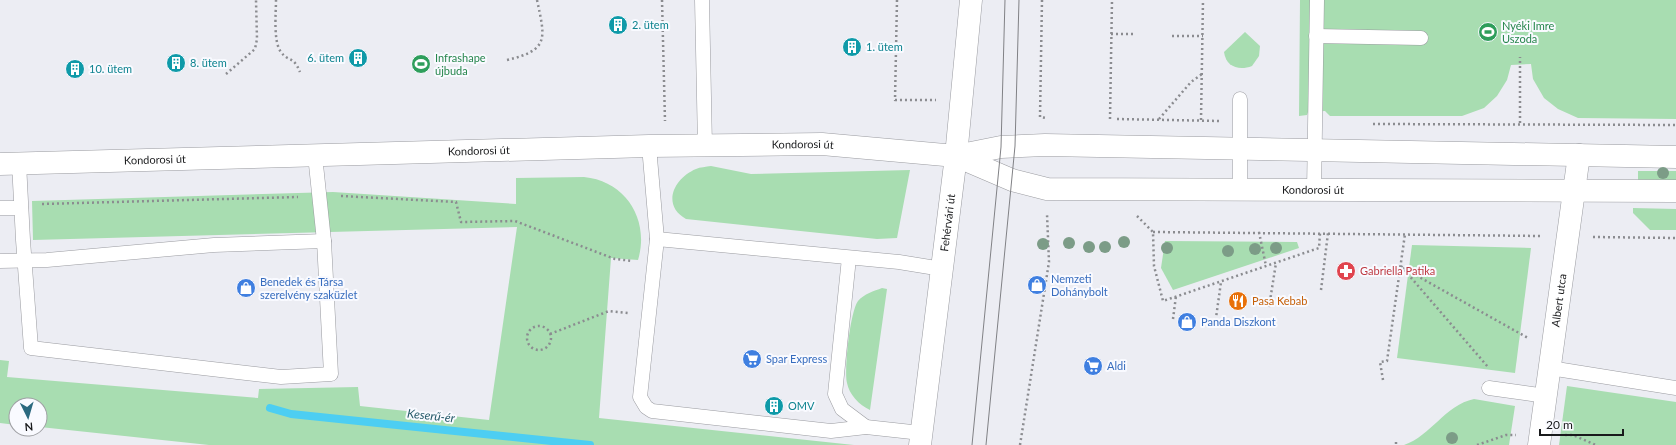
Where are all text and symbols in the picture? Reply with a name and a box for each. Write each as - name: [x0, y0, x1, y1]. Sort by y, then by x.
- building icon: 2. ütem: [607, 14, 629, 36]
- place label: 2. ütem: [632, 18, 669, 31]
- place label: Nyéki Imre Uszoda: [1502, 19, 1554, 45]
- sports icon: Nyéki Imre Uszoda: [1477, 21, 1499, 43]
- building icon: 1. ütem: [841, 36, 863, 58]
- place label: 1. ütem: [866, 40, 903, 53]
- building icon: 6. ütem: [347, 47, 369, 69]
- place label: 6. ütem: [307, 51, 344, 64]
- place label: Infrashape újbuda: [435, 51, 486, 77]
- building icon: 8. ütem: [165, 52, 187, 74]
- sports icon: Infrashape újbuda: [410, 53, 432, 75]
- place label: 8. ütem: [190, 56, 227, 69]
- building icon: 10. ütem: [64, 58, 86, 80]
- place label: 10. ütem: [89, 62, 132, 75]
- street label: Kondorosi út: [772, 137, 834, 151]
- street label: Kondorosi út: [448, 143, 510, 158]
- street label: Kondorosi út: [124, 152, 186, 167]
- street label: Kondorosi út: [1282, 183, 1344, 196]
- street label: Fehérvári út: [937, 193, 957, 252]
- pharmacy icon: Gabriella Patika: [1335, 260, 1357, 282]
- place label: Gabriella Patika: [1360, 264, 1435, 277]
- place label: Nemzeti Dohánybolt: [1051, 272, 1108, 298]
- street label: Albert utca: [1548, 273, 1569, 328]
- shop icon: Nemzeti Dohánybolt: [1026, 274, 1048, 296]
- place label: Benedek és Társa szerelvény szaküzlet: [260, 275, 357, 301]
- shop icon: Benedek és Társa szerelvény szaküzlet: [235, 277, 257, 299]
- restaurant icon: Pasa Kebab: [1227, 290, 1249, 312]
- place label: Pasa Kebab: [1252, 294, 1307, 307]
- shop icon: Panda Diszkont: [1176, 311, 1198, 333]
- place label: Panda Diszkont: [1201, 315, 1276, 328]
- supermarket icon: Spar Express: [741, 348, 763, 370]
- place label: Spar Express: [766, 352, 827, 365]
- supermarket icon: Aldi: [1082, 355, 1104, 377]
- place label: Aldi: [1107, 359, 1126, 372]
- building icon: OMV: [763, 395, 785, 417]
- north arrow: [8, 397, 48, 437]
- place label: OMV: [788, 399, 815, 412]
- water label: Keserű-ér: [407, 406, 456, 426]
- scale bar: [1540, 411, 1623, 437]
- text: 20 m: [1546, 417, 1573, 432]
- text: N: [24, 421, 34, 434]

